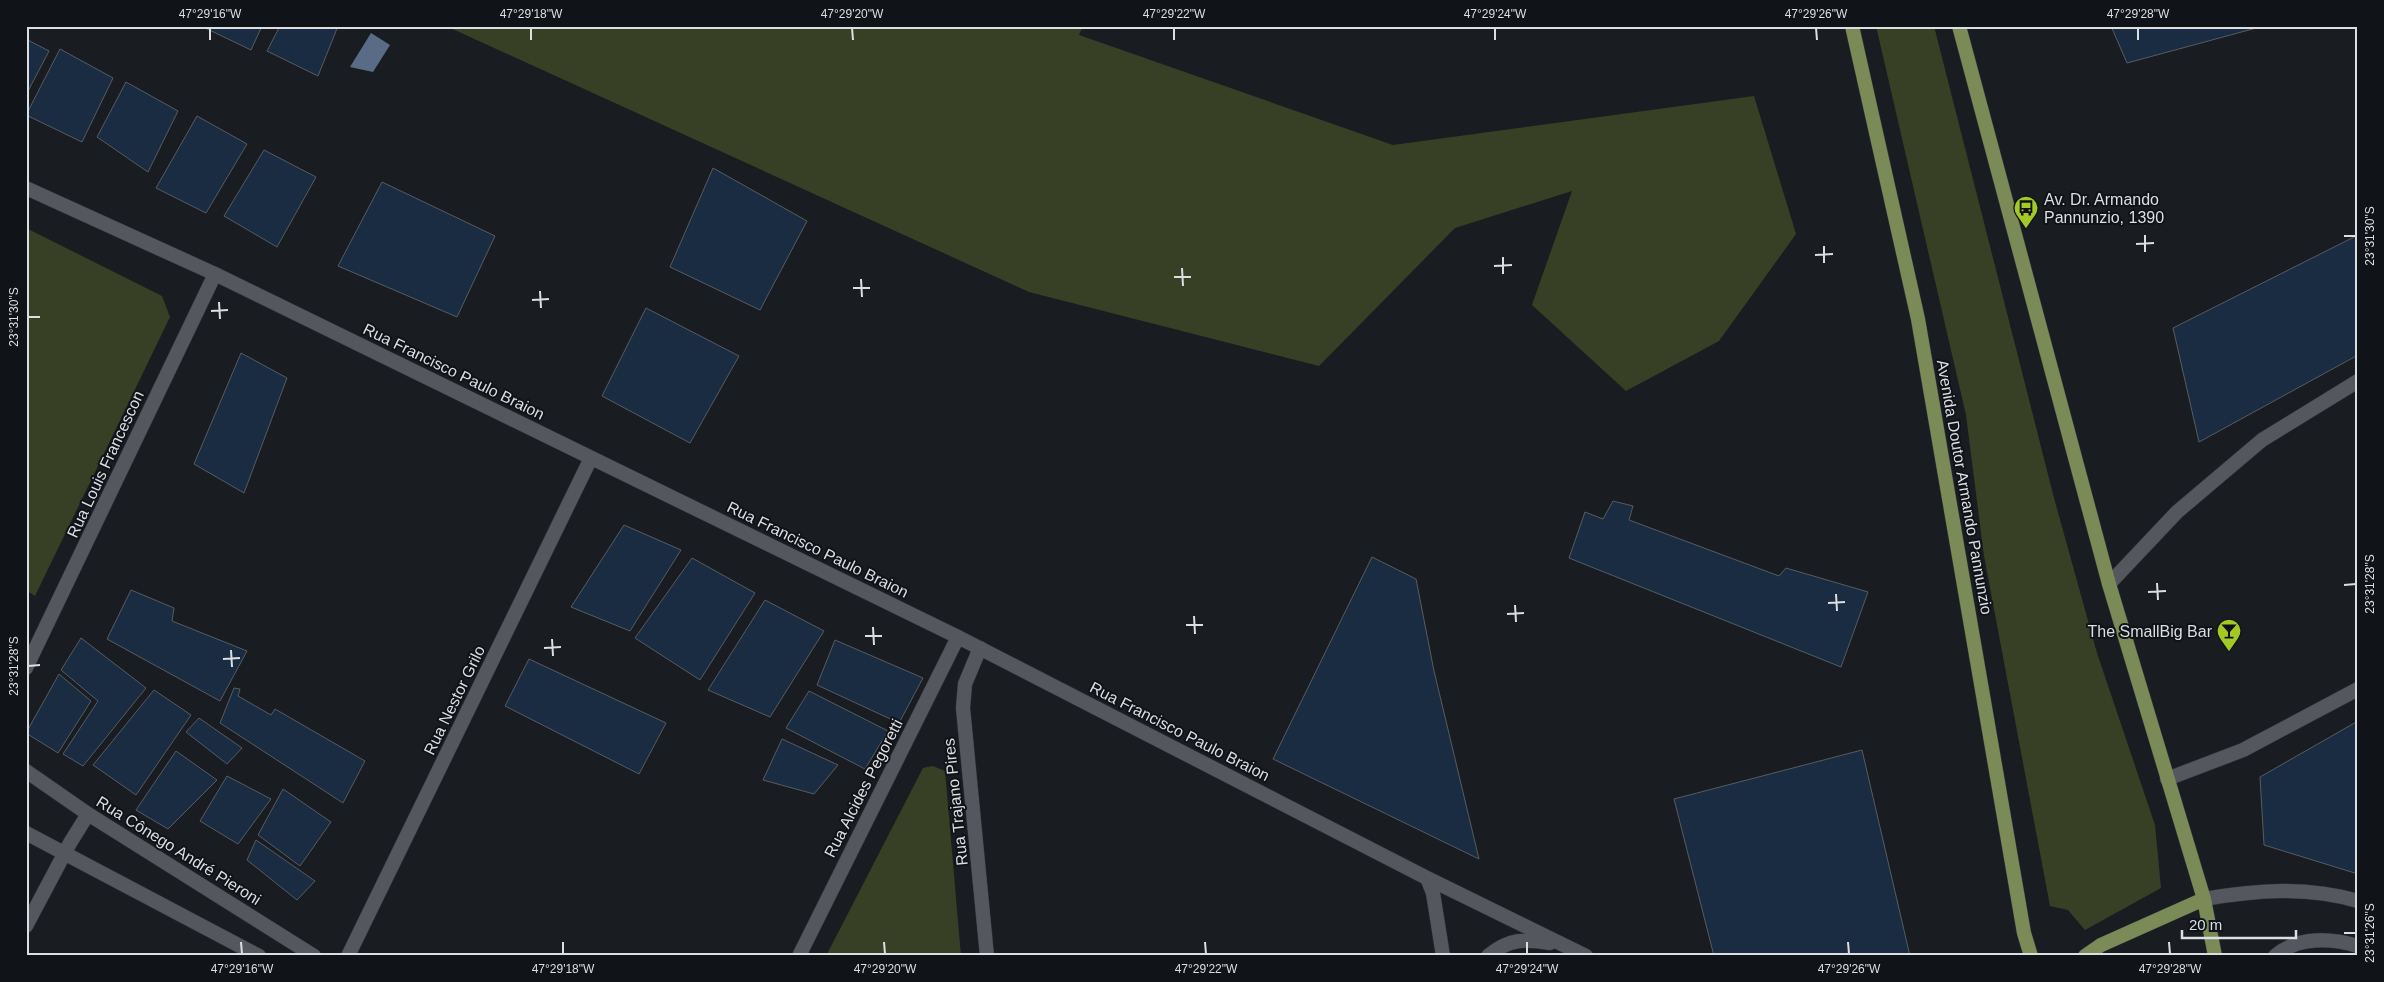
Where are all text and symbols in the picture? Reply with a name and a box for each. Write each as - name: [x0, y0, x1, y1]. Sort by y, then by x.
- text: 47°29'16"W: [179, 7, 242, 21]
- text: 47°29'18"W: [500, 7, 563, 21]
- text: 47°29'20"W: [821, 7, 884, 21]
- text: 47°29'22"W: [1143, 7, 1206, 21]
- text: 47°29'24"W: [1464, 7, 1527, 21]
- text: 47°29'26"W: [1785, 7, 1848, 21]
- text: 47°29'28"W: [2107, 7, 2170, 21]
- place label: Av. Dr. Armando Pannunzio, 1390: [2044, 191, 2164, 226]
- bus stop icon: Av. Dr. Armando Pannunzio, 1390: [2013, 195, 2039, 229]
- text: 23°31'30"S: [2363, 206, 2377, 266]
- text: 23°31'30"S: [7, 287, 21, 347]
- street label: Rua Francisco Paulo Braion: [361, 320, 547, 423]
- street label: Avenida Doutor Armando Pannunzio: [1934, 358, 1995, 616]
- street label: Rua Louis Francescon: [64, 388, 147, 540]
- street label: Rua Francisco Paulo Braion: [725, 498, 911, 601]
- text: 23°31'28"S: [2363, 554, 2377, 614]
- bar icon: The SmallBig Bar: [2216, 618, 2242, 652]
- place label: The SmallBig Bar: [2088, 623, 2213, 640]
- text: 23°31'28"S: [7, 636, 21, 696]
- street label: Rua Nestor Grilo: [421, 643, 488, 757]
- street label: Rua Francisco Paulo Braion: [1087, 679, 1272, 784]
- street label: Rua Alcides Pegoretti: [821, 716, 906, 860]
- street label: Rua Trajano Pires: [940, 737, 971, 867]
- street label: Rua Cônego André Pieroni: [94, 793, 264, 908]
- text: 23°31'26"S: [2363, 903, 2377, 963]
- scale bar: [2182, 907, 2295, 939]
- text: 20 m: [2189, 916, 2222, 933]
- text: 47°29'16"W: [211, 962, 274, 976]
- text: 47°29'18"W: [532, 962, 595, 976]
- text: 47°29'20"W: [854, 962, 917, 976]
- text: 47°29'22"W: [1175, 962, 1238, 976]
- text: 47°29'24"W: [1496, 962, 1559, 976]
- text: 47°29'26"W: [1818, 962, 1881, 976]
- text: 47°29'28"W: [2139, 962, 2202, 976]

